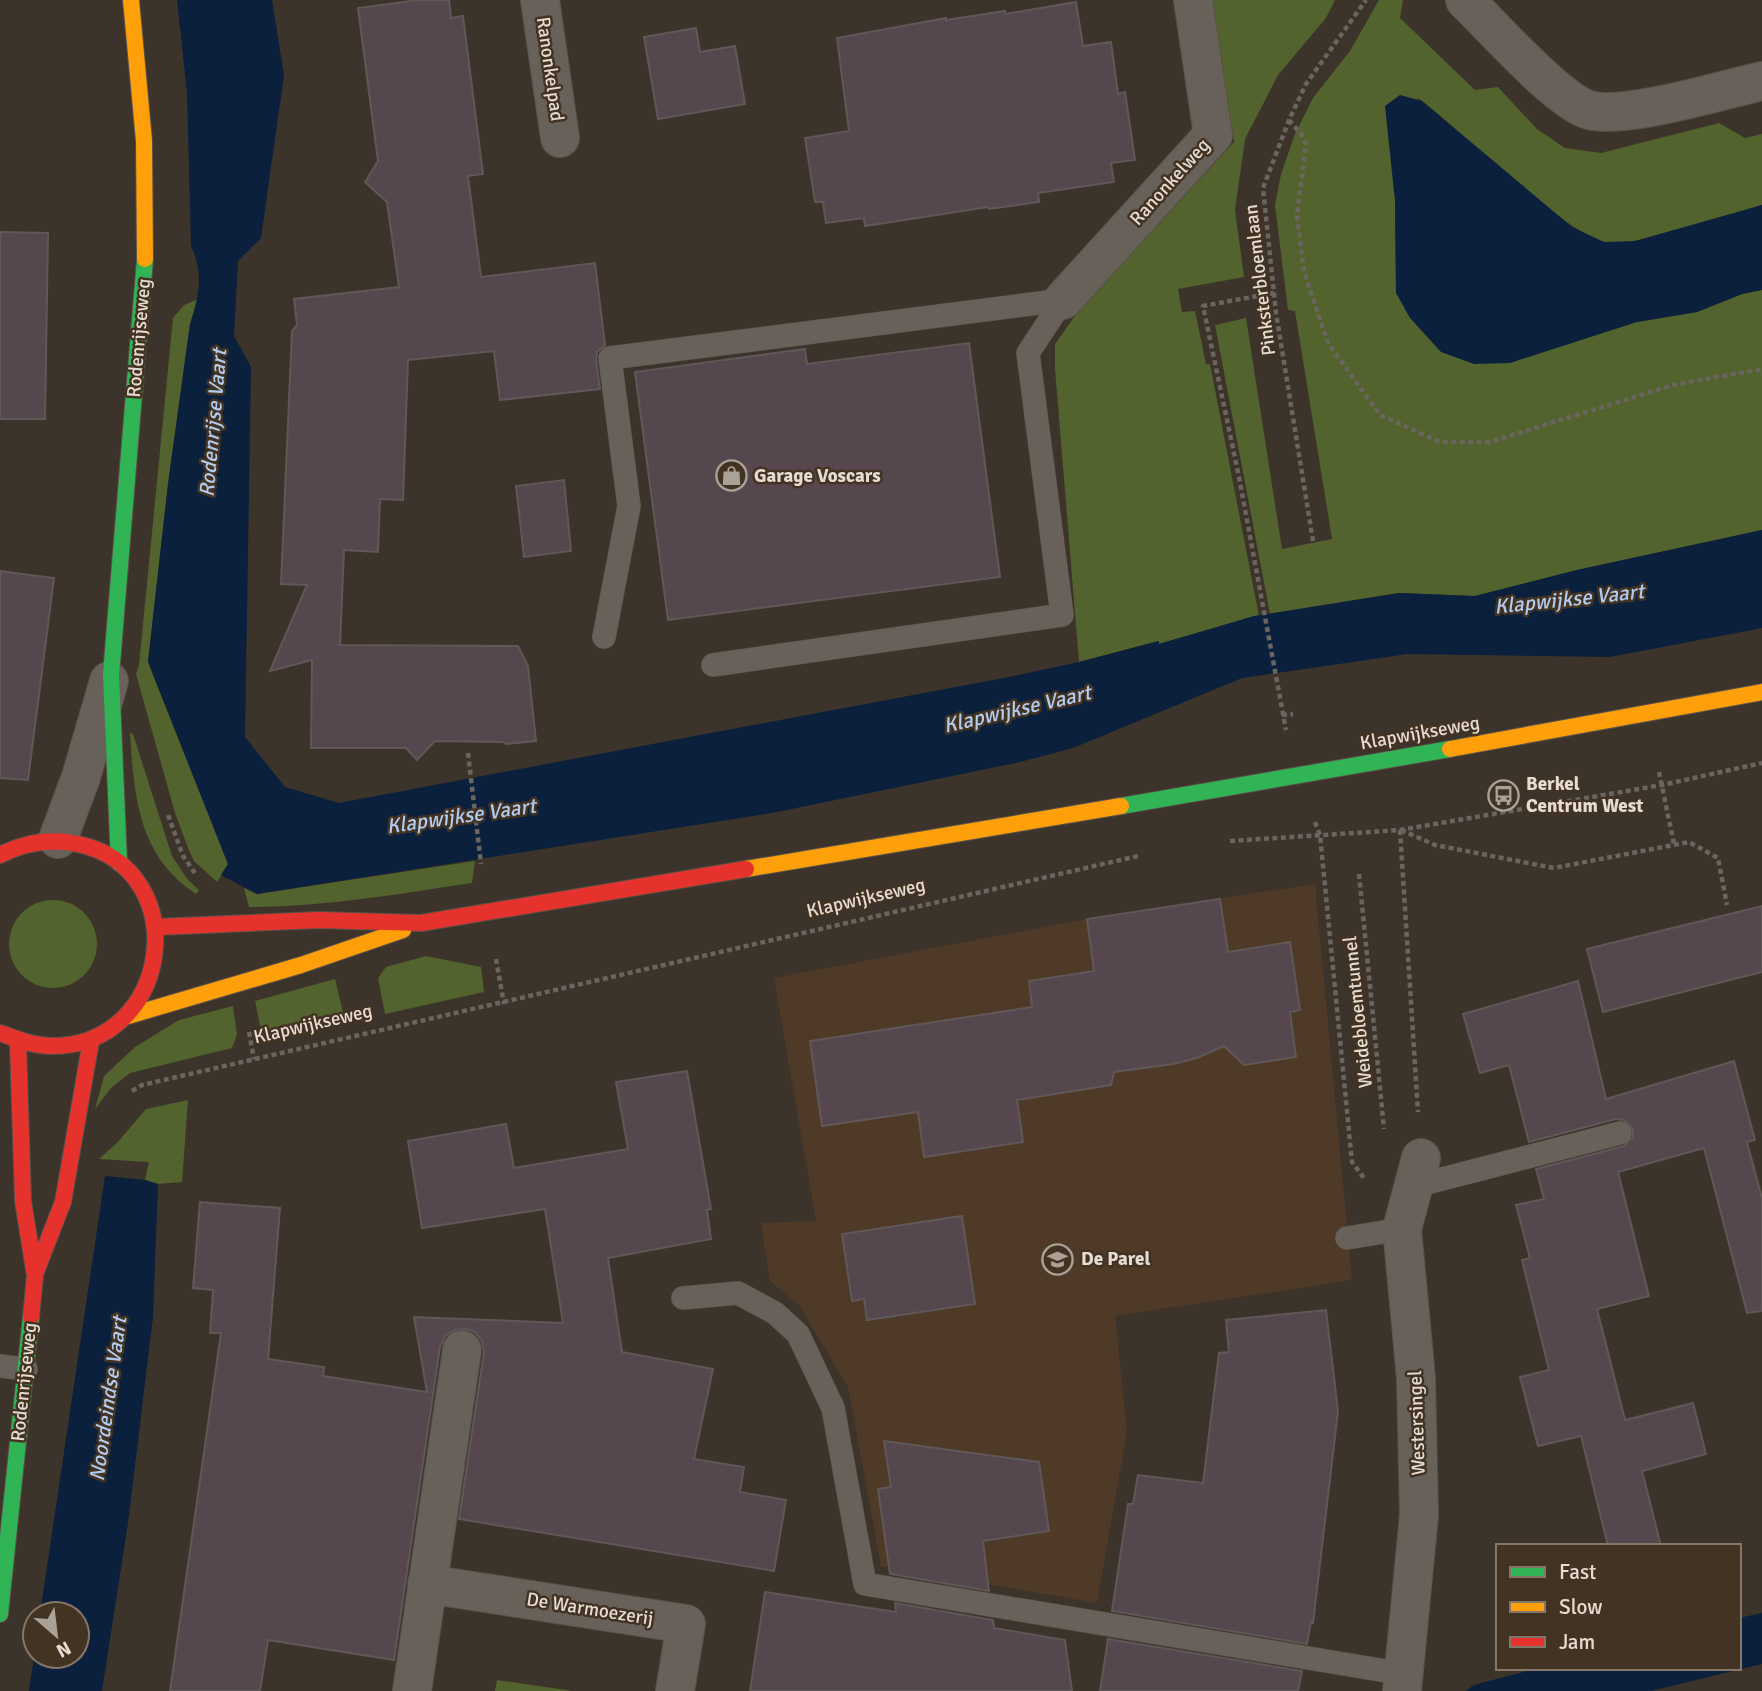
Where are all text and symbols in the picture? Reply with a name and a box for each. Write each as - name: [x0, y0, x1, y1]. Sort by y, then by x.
- street label: Ranonkelpad: [531, 15, 569, 123]
- street label: Ranonkelweg: [1125, 134, 1215, 230]
- street label: Pinksterbloemlaan: [1239, 203, 1281, 357]
- street label: Rodenrijseweg: [122, 278, 156, 398]
- water label: Rodenrijse Vaart: [194, 345, 233, 498]
- shop icon: Garage Voscars: [714, 459, 748, 493]
- place label: Garage Voscars: [754, 464, 881, 488]
- water label: Klapwijkse Vaart: [1493, 578, 1648, 620]
- water label: Klapwijkse Vaart: [941, 679, 1096, 739]
- street label: Klapwijkseweg: [1358, 711, 1482, 755]
- place label: Berkel Centrum West: [1526, 772, 1643, 818]
- bus stop icon: Berkel Centrum West: [1486, 778, 1520, 812]
- water label: Klapwijkse Vaart: [385, 792, 540, 839]
- street label: Klapwijkseweg: [804, 873, 928, 923]
- street label: Weidebloemtunnel: [1338, 935, 1378, 1089]
- street label: Klapwijkseweg: [251, 999, 375, 1049]
- school or university icon: De Parel: [1041, 1242, 1075, 1276]
- place label: De Parel: [1081, 1247, 1151, 1271]
- water label: Noordeindse Vaart: [84, 1312, 133, 1483]
- street label: Rodenrijseweg: [6, 1321, 42, 1443]
- street label: Westersingel: [1403, 1370, 1431, 1476]
- legend: [1496, 1544, 1741, 1670]
- text: Fast: [1559, 1559, 1596, 1585]
- street label: De Warmoezerij: [525, 1587, 655, 1631]
- text: Slow: [1559, 1594, 1603, 1620]
- north arrow: [21, 1600, 91, 1670]
- text: Jam: [1559, 1629, 1595, 1655]
- text: N: [52, 1635, 75, 1663]

